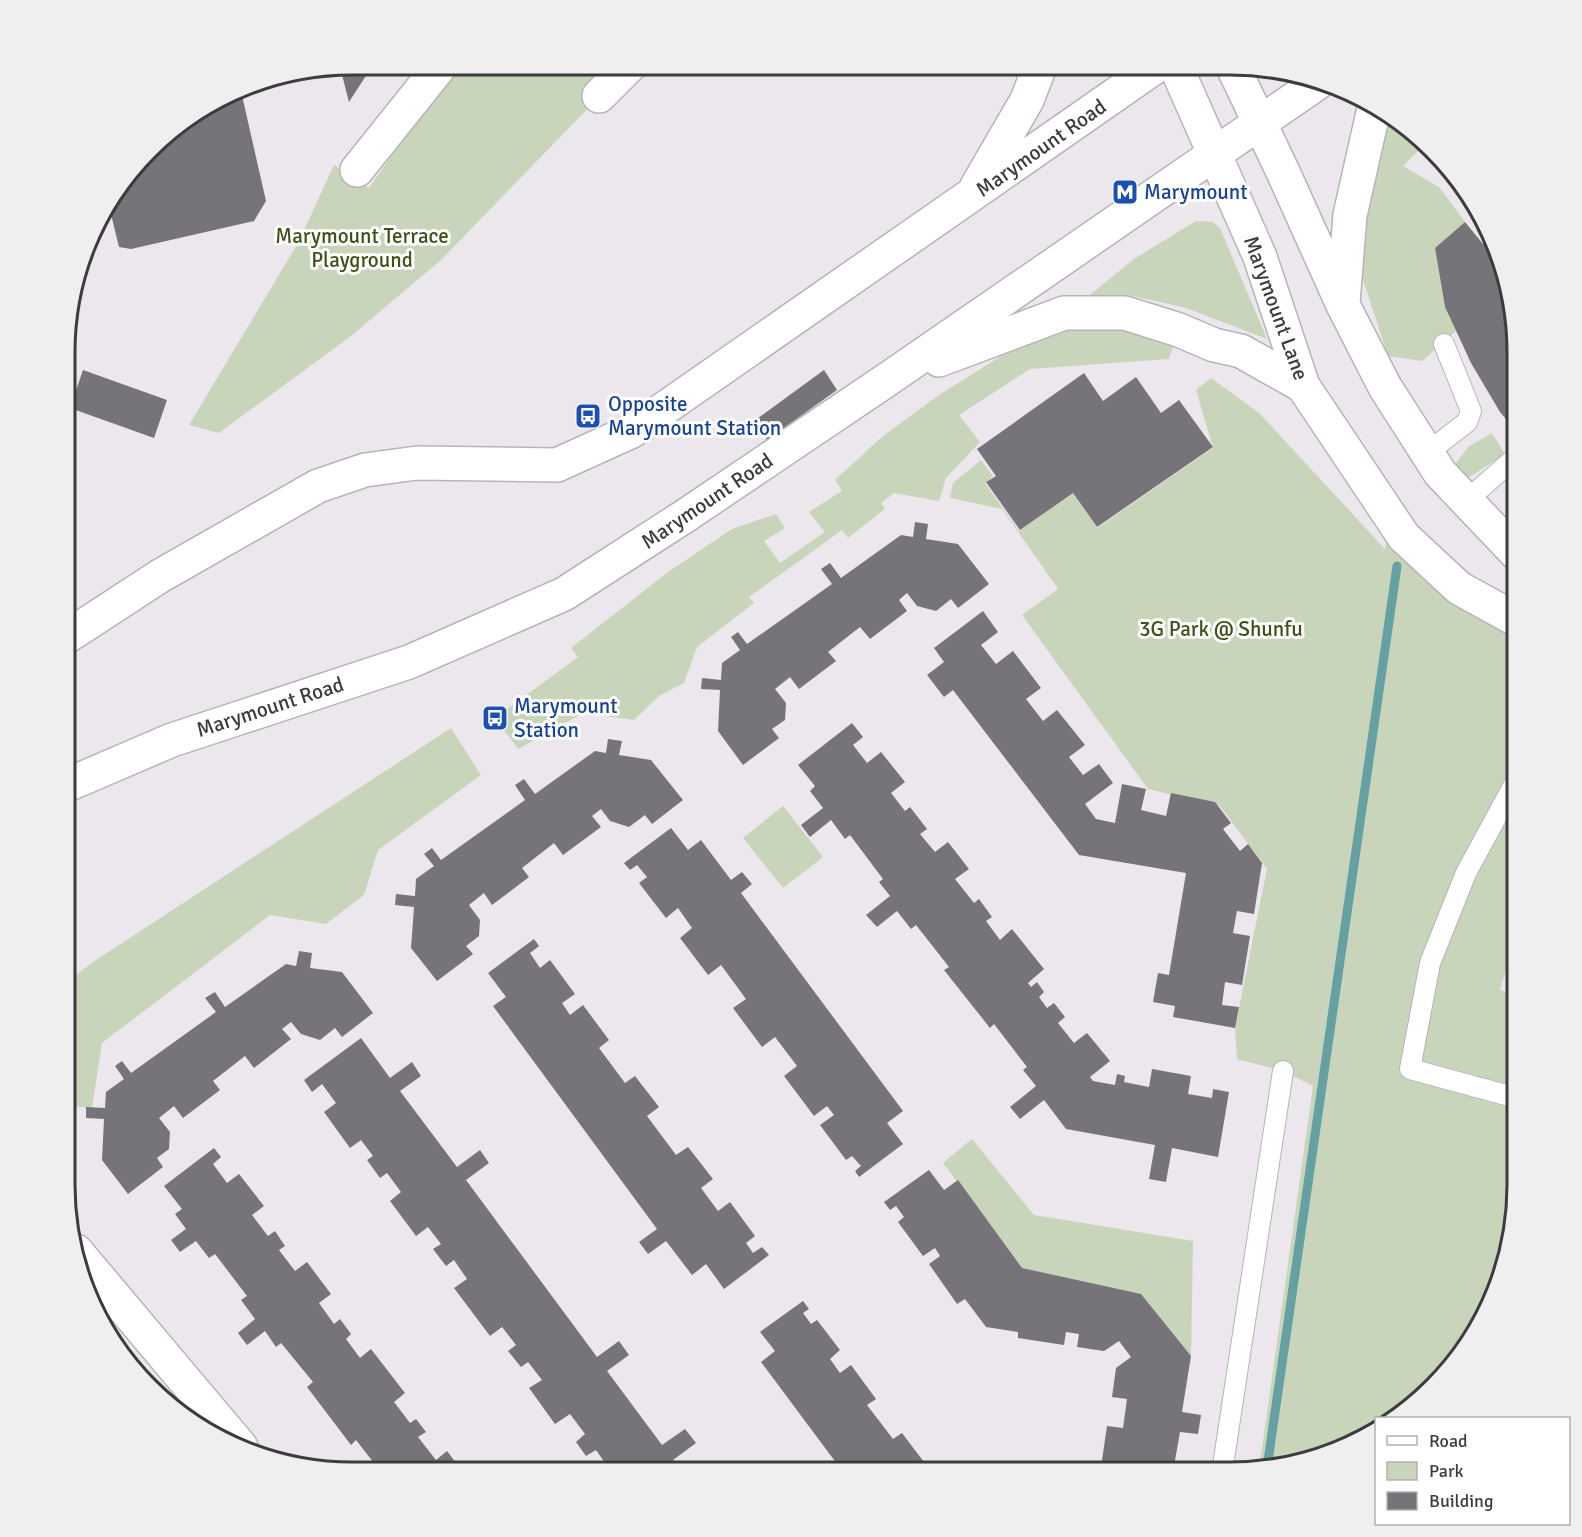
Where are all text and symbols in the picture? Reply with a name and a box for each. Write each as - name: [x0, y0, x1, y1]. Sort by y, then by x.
- street label: Marymount Road: [971, 93, 1111, 203]
- metro station icon: Marymount: [1110, 177, 1140, 207]
- place label: Marymount: [1144, 179, 1248, 205]
- park label: Marymount Terrace Playground: [275, 223, 449, 273]
- street label: Marymount Lane: [1238, 232, 1314, 384]
- place label: Opposite Marymount Station: [608, 391, 781, 441]
- bus stop icon: Opposite Marymount Station: [573, 401, 603, 431]
- street label: Marymount Road: [636, 447, 778, 555]
- park label: 3G Park @ Shunfu: [1139, 616, 1303, 642]
- street label: Marymount Road: [193, 671, 347, 743]
- place label: Marymount Station: [514, 693, 618, 743]
- bus stop icon: Marymount Station: [480, 703, 510, 733]
- legend: [1375, 1417, 1570, 1525]
- text: Road: [1429, 1430, 1468, 1452]
- text: Park: [1429, 1460, 1464, 1482]
- text: Building: [1429, 1490, 1493, 1512]

